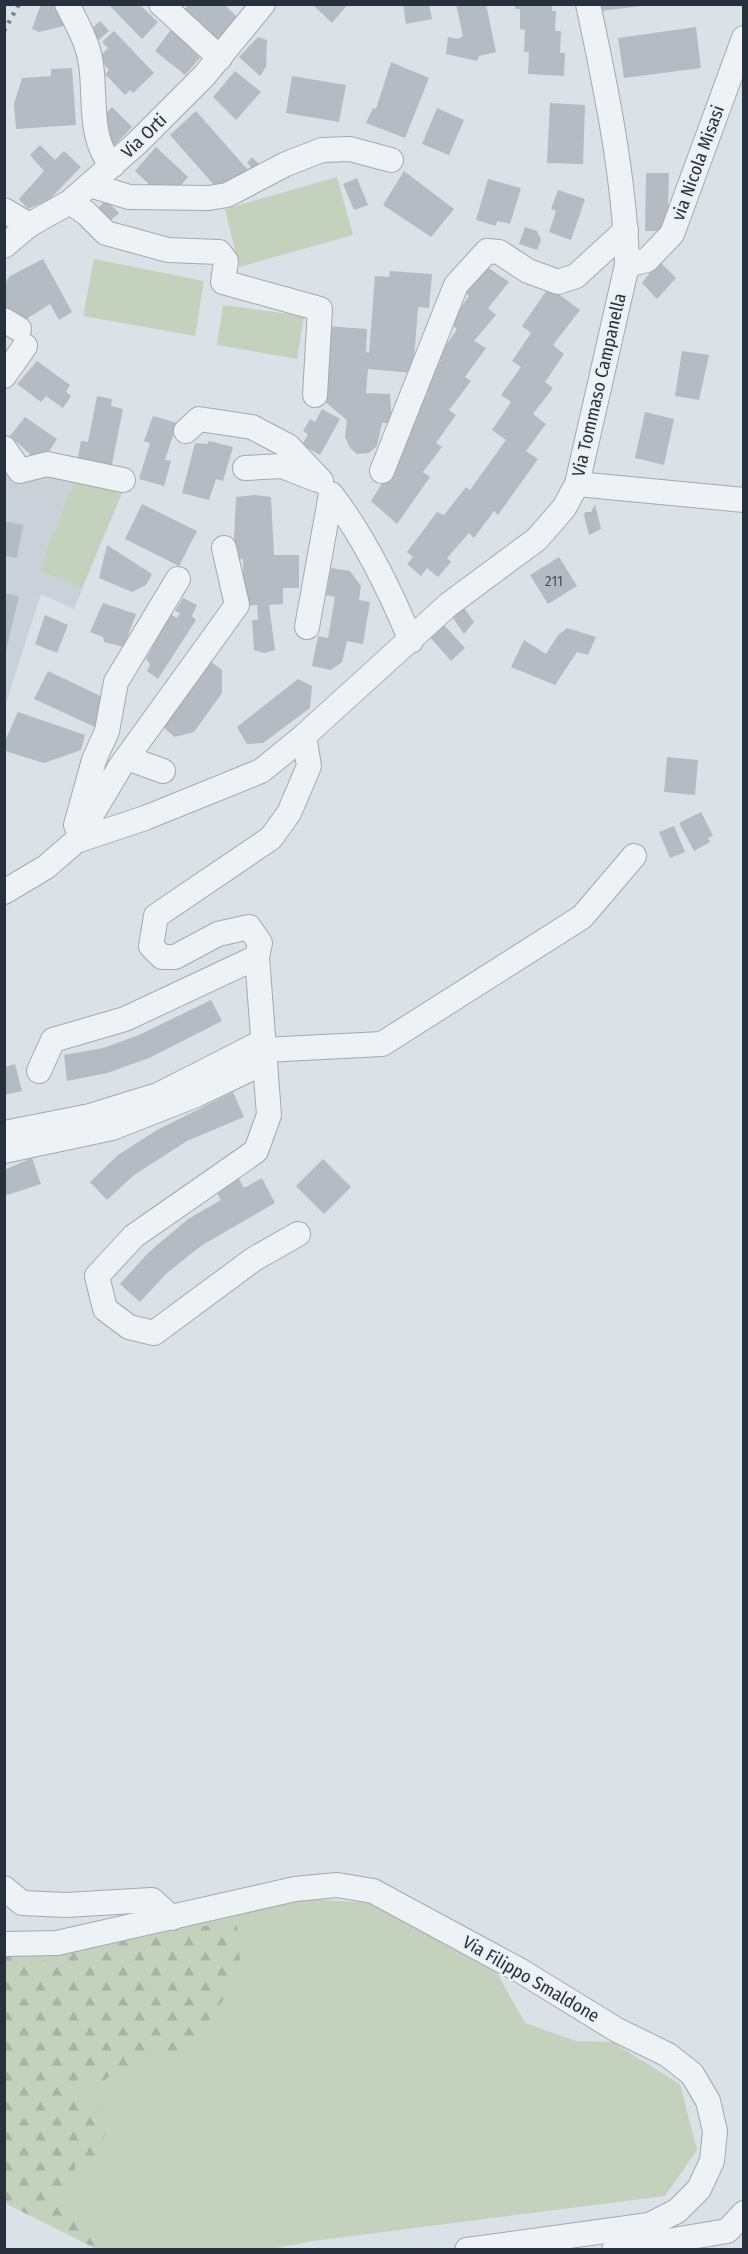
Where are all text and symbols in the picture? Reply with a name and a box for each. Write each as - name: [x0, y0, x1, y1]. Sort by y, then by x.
- street label: via Nicola Misasi: [667, 102, 729, 224]
- street label: Via Orti: [117, 109, 171, 163]
- street label: Via Tommaso Campanella: [567, 291, 631, 479]
- house number: 211: [545, 572, 563, 590]
- street label: Via Filippo Smaldone: [459, 1931, 603, 2027]

